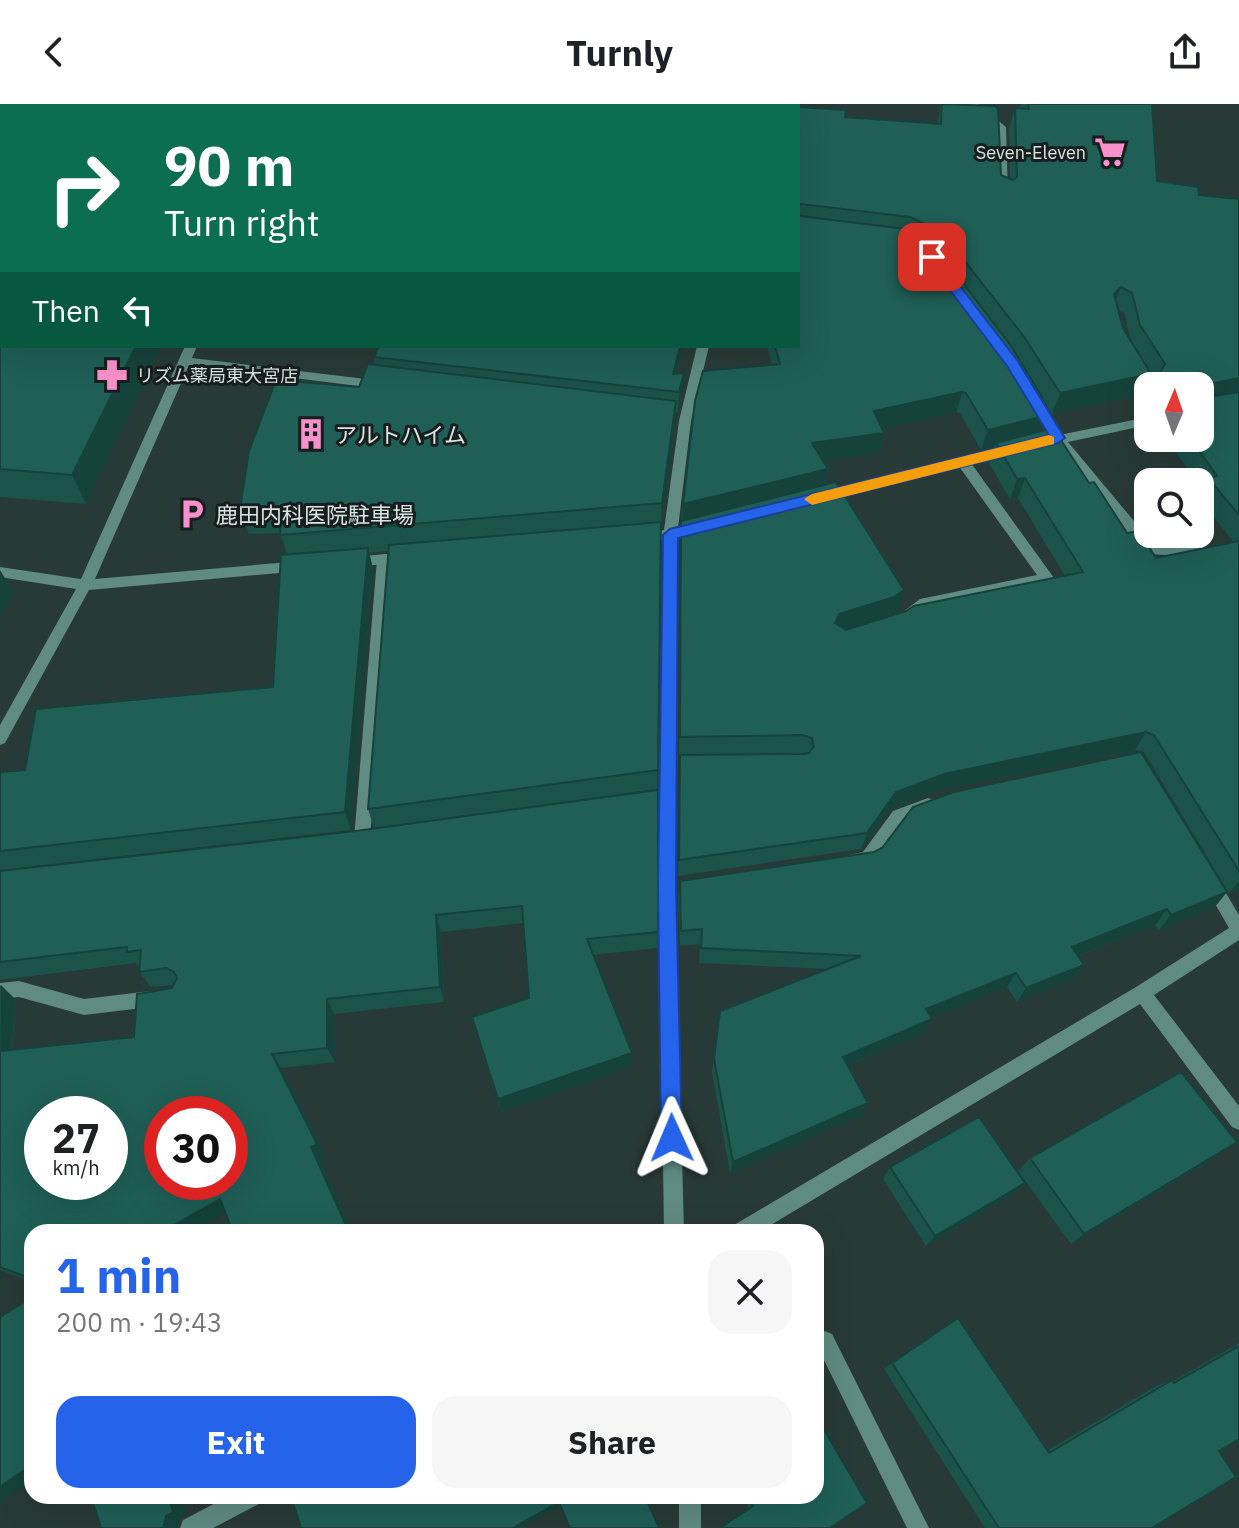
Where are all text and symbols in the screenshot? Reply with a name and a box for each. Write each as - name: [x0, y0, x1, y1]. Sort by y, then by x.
- text: Turnly: [566, 29, 673, 76]
- icon: back: [32, 30, 76, 74]
- icon: share: [1163, 30, 1207, 74]
- text: 90 m: [164, 129, 294, 201]
- supermarket icon: Seven-Eleven: [1093, 135, 1127, 169]
- icon: right: [32, 136, 136, 240]
- place label: Seven-Eleven: [976, 141, 1086, 164]
- text: Turn right: [164, 199, 320, 246]
- pin: [898, 223, 966, 291]
- icon: arrive: [910, 235, 954, 279]
- icon: left: [116, 288, 160, 332]
- text: Then: [32, 291, 100, 330]
- pharmacy icon: リズム薬局東大宮店: [95, 358, 129, 392]
- place label: リズム薬局東大宮店: [136, 364, 298, 387]
- north arrow: [1134, 372, 1214, 452]
- map controls: [1134, 372, 1214, 548]
- building icon: アルトハイム: [294, 417, 328, 451]
- place label: アルトハイム: [335, 420, 466, 449]
- button: search: [1134, 468, 1214, 548]
- parking icon: 鹿田内科医院駐車場: [175, 497, 209, 531]
- place label: 鹿田内科医院駐車場: [216, 500, 414, 529]
- speed limit sign: 30: [144, 1096, 248, 1200]
- position arrow: [630, 1096, 714, 1180]
- text: 27: [52, 1112, 100, 1164]
- text: km/h: [52, 1154, 100, 1181]
- text: 1 min: [56, 1244, 181, 1306]
- button: close: [708, 1250, 792, 1334]
- text: 200 m · 19:43: [56, 1305, 222, 1339]
- button: Exit: [56, 1396, 416, 1488]
- button: Share: [432, 1396, 792, 1488]

